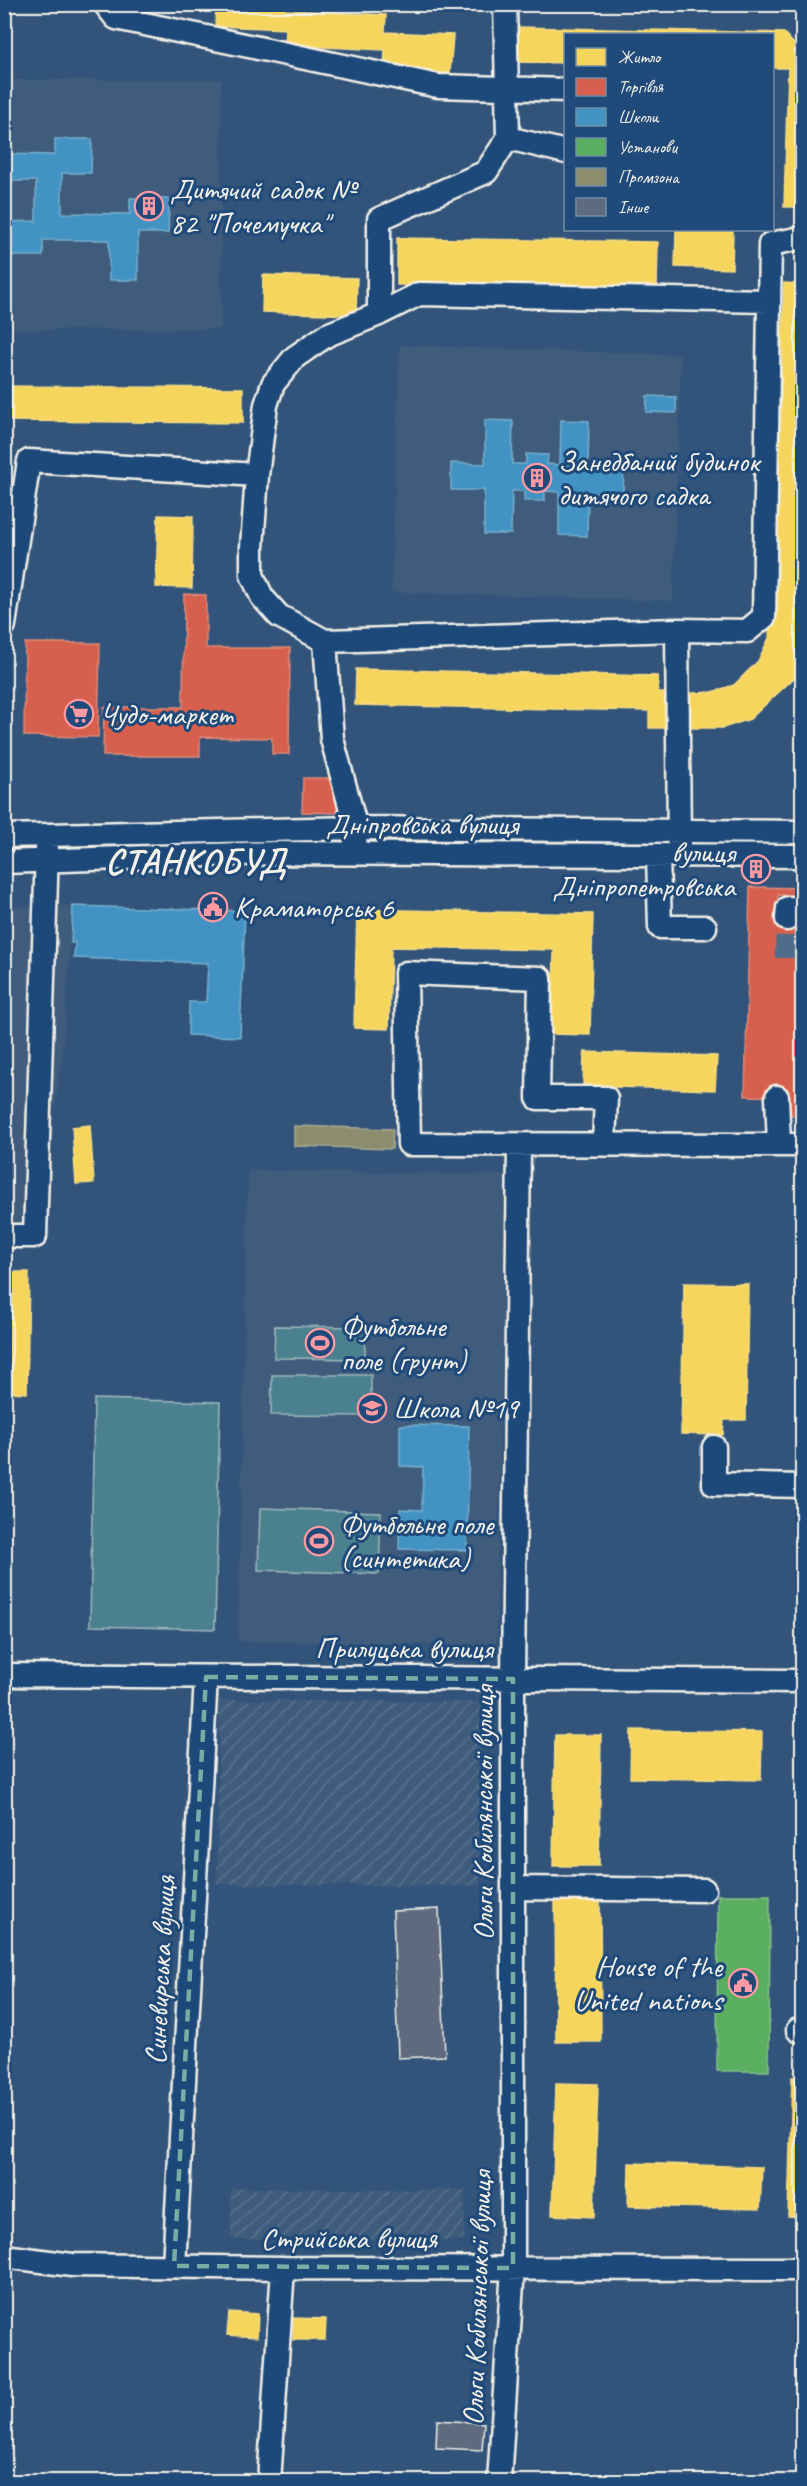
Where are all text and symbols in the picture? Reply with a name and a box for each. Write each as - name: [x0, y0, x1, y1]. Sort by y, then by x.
- legend: [564, 33, 774, 231]
- text: Житло: [618, 46, 662, 68]
- text: Торгівля: [618, 76, 665, 98]
- text: Школи: [618, 106, 660, 128]
- text: Установи: [618, 136, 678, 158]
- text: Промзона: [618, 166, 680, 188]
- place label: Дитячий садок № 82 "Почемучка": [170, 170, 359, 242]
- building icon: Дитячий садок № 82 "Почемучка": [133, 190, 165, 222]
- text: Інше: [618, 196, 649, 218]
- place label: Занедбаний будинок дитячого садка: [558, 442, 762, 514]
- building icon: Занедбаний будинок дитячого садка: [521, 462, 553, 494]
- place label: Чудо-маркет: [100, 695, 235, 733]
- supermarket icon: Чудо-маркет: [63, 698, 95, 730]
- street label: Дніпровська вулиця: [326, 805, 521, 843]
- place label: вулиця Дніпропетровська: [553, 833, 738, 905]
- district label: СТАНКОБУД: [105, 838, 289, 884]
- building icon: вулиця Дніпропетровська: [740, 853, 772, 885]
- place label: Краматорськ 6: [234, 888, 395, 926]
- public building icon: Краматорськ 6: [197, 891, 229, 923]
- place label: Футбольне поле (грунт): [341, 1307, 468, 1379]
- sports icon: Футбольне поле (грунт): [304, 1327, 336, 1359]
- place label: Школа №19: [393, 1389, 521, 1427]
- school or university icon: Школа №19: [356, 1392, 388, 1424]
- place label: Футбольне поле (синтетика): [340, 1505, 495, 1577]
- sports icon: Футбольне поле (синтетика): [303, 1525, 335, 1557]
- street label: Прилуцька вулиця: [315, 1629, 495, 1667]
- street label: Ольги Кобилянської вулиця: [464, 1683, 502, 1941]
- street label: Синевирська вулиця: [136, 1873, 184, 2065]
- place label: House of the United nations: [574, 1947, 725, 2019]
- public building icon: House of the United nations: [727, 1967, 759, 1999]
- street label: Ольги Кобилянської вулиця: [454, 2167, 501, 2426]
- street label: Стрийська вулиця: [261, 2219, 438, 2257]

